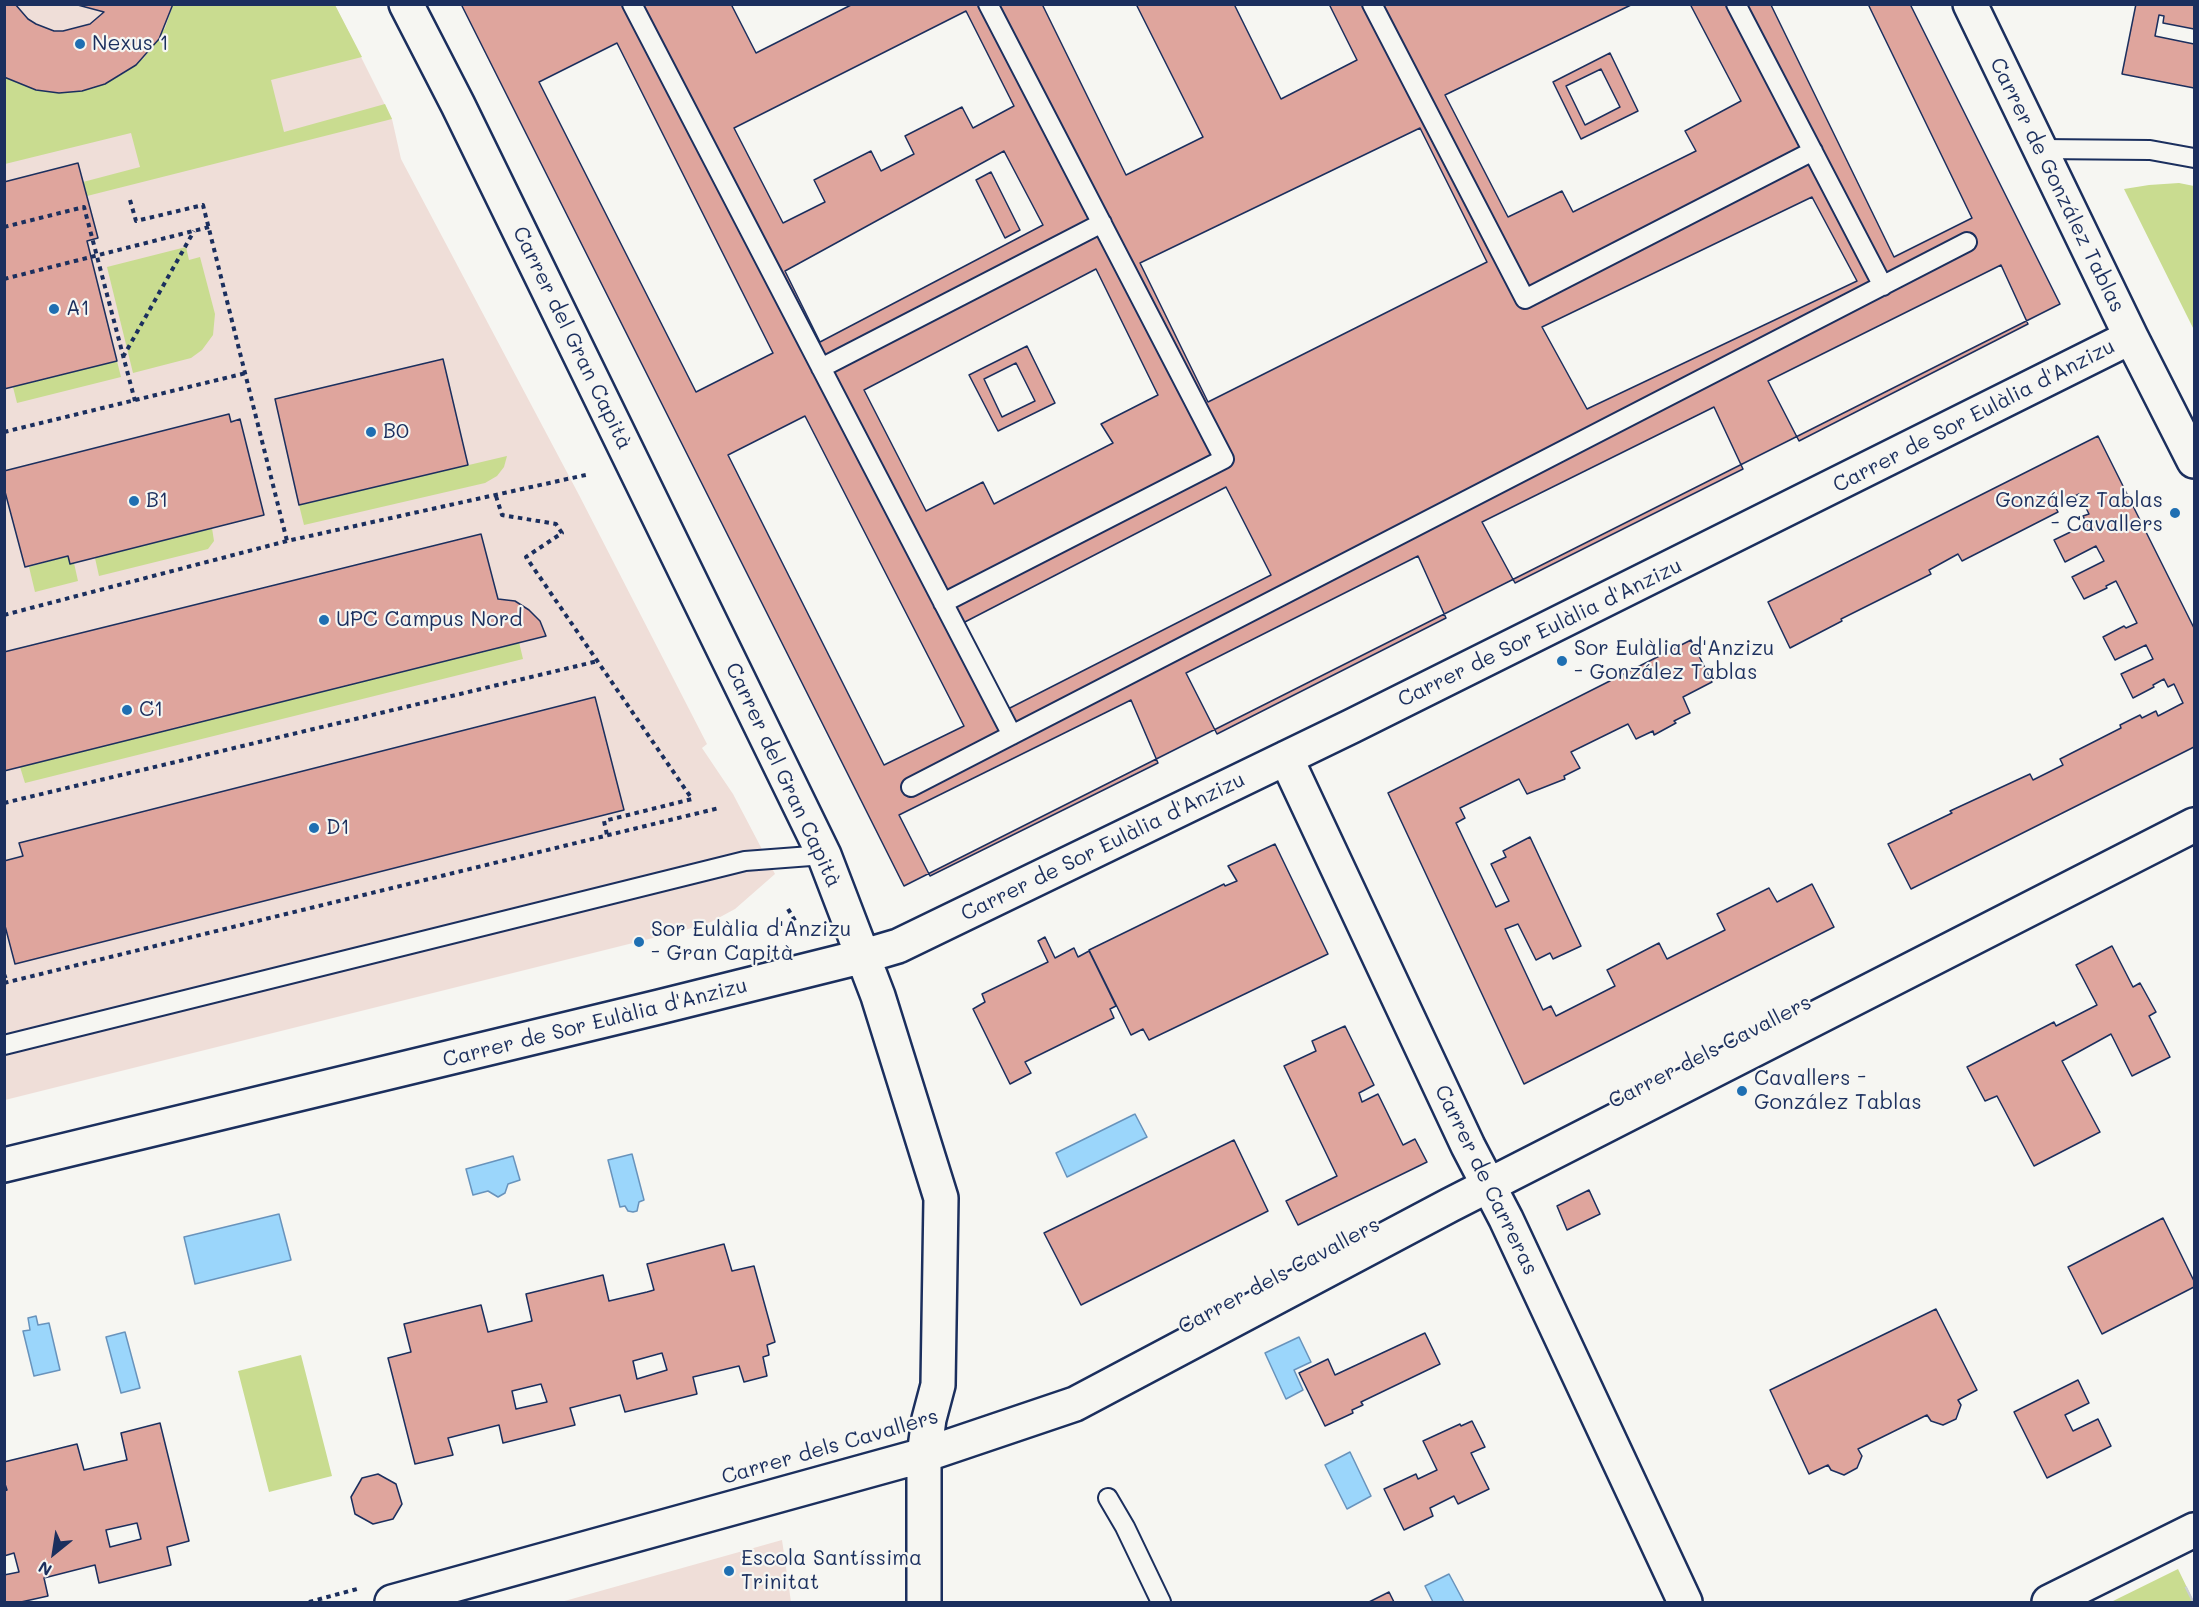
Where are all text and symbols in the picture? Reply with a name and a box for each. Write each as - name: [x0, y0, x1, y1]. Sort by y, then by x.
- place label: Nexus 1: [92, 31, 169, 57]
- marker: Nexus 1: [73, 37, 87, 51]
- street label: Carrer de González Tablas: [1984, 54, 2130, 316]
- street label: Carrer del Gran Capità: [507, 222, 637, 454]
- place label: A1: [66, 296, 90, 322]
- marker: A1: [47, 302, 61, 316]
- street label: Carrer de Sor Eulàlia d'Anzizu: [1829, 334, 2119, 498]
- place label: B0: [383, 419, 409, 445]
- marker: B0: [364, 425, 378, 439]
- place label: B1: [146, 488, 168, 514]
- place label: González Tablas - Cavallers: [1995, 488, 2163, 538]
- marker: B1: [127, 494, 141, 508]
- marker: González Tablas - Cavallers: [2168, 506, 2182, 520]
- street label: Carrer de Sor Eulàlia d'Anzizu: [1394, 553, 1686, 713]
- place label: UPC Campus Nord: [336, 607, 523, 633]
- marker: UPC Campus Nord: [317, 613, 331, 627]
- place label: Sor Eulàlia d'Anzizu - González Tablas: [1574, 636, 1774, 686]
- marker: Sor Eulàlia d'Anzizu - González Tablas: [1555, 654, 1569, 668]
- street label: Carrer del Gran Capità: [720, 659, 846, 891]
- place label: C1: [139, 697, 163, 723]
- marker: C1: [120, 703, 134, 717]
- street label: Carrer de Sor Eulàlia d'Anzizu: [957, 767, 1249, 927]
- place label: D1: [326, 815, 350, 841]
- marker: D1: [307, 821, 321, 835]
- place label: Sor Eulàlia d'Anzizu - Gran Capità: [651, 917, 851, 967]
- marker: Sor Eulàlia d'Anzizu - Gran Capità: [632, 935, 646, 949]
- street label: Carrer de Sor Eulàlia d'Anzizu: [440, 973, 750, 1073]
- street label: Carrer dels Cavallers: [1604, 990, 1816, 1114]
- place label: Cavallers - González Tablas: [1754, 1066, 1922, 1116]
- street label: Carrer de Carreras: [1429, 1081, 1543, 1279]
- marker: Cavallers - González Tablas: [1735, 1084, 1749, 1098]
- street label: Carrer dels Cavallers: [1174, 1212, 1384, 1340]
- street label: Carrer dels Cavallers: [719, 1404, 941, 1490]
- north arrow: [24, 1523, 84, 1583]
- place label: Escola Santíssima Trinitat: [741, 1546, 922, 1596]
- text: N: [34, 1557, 55, 1581]
- marker: Escola Santíssima Trinitat: [722, 1564, 736, 1578]

